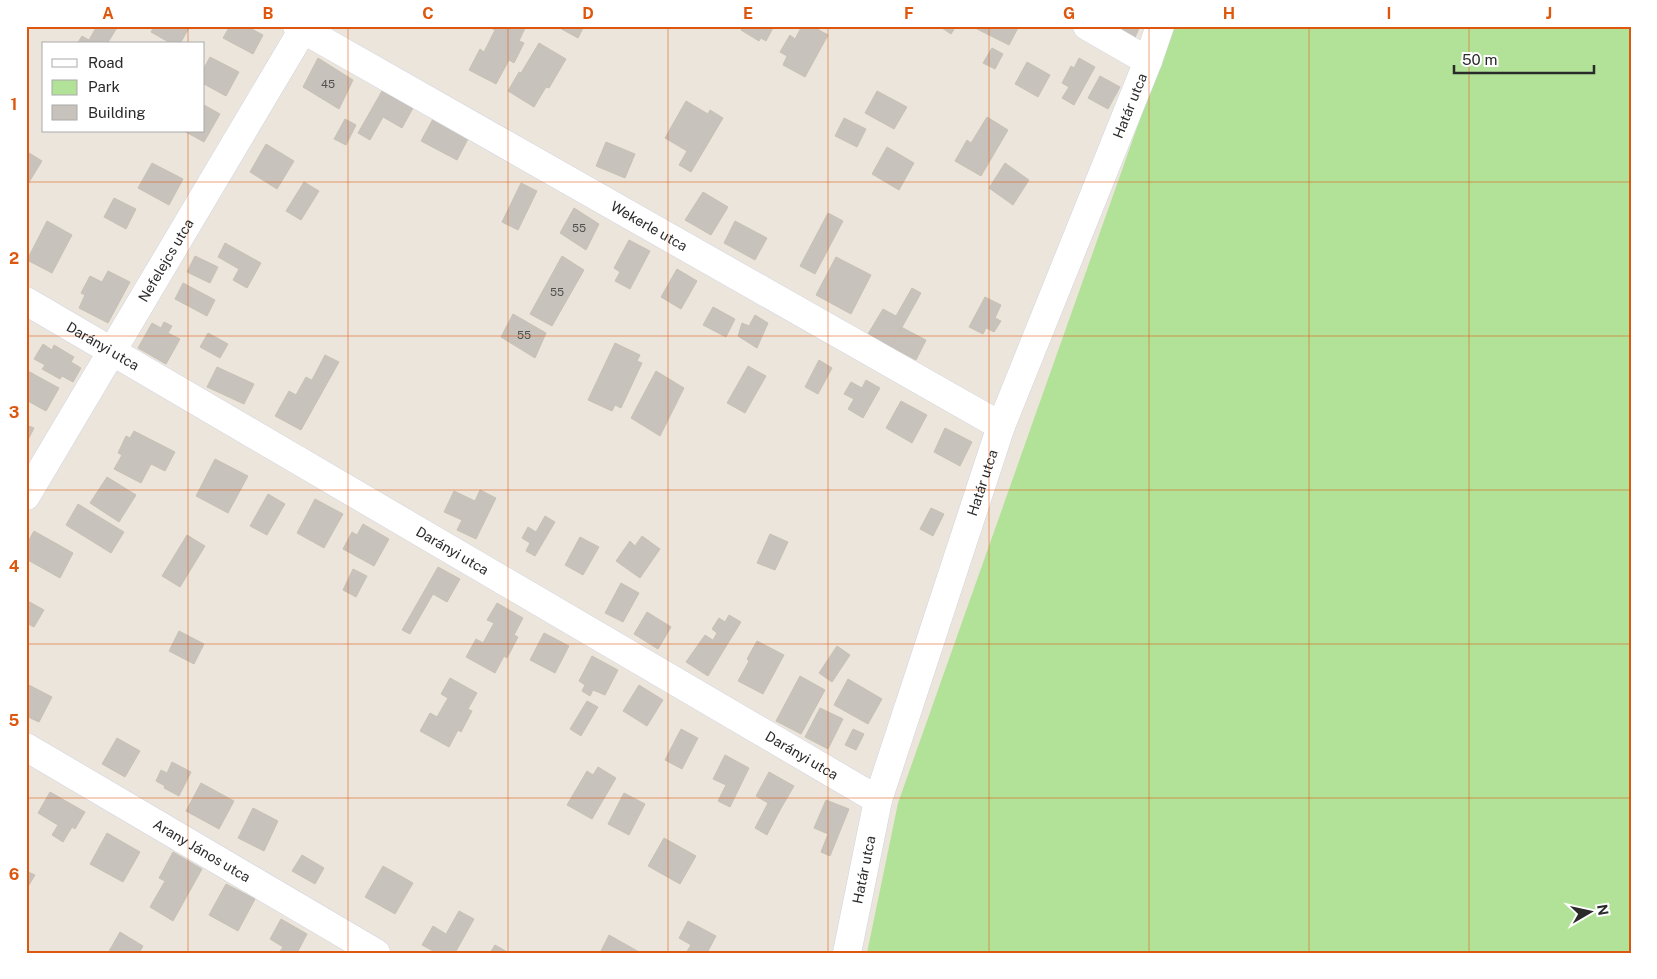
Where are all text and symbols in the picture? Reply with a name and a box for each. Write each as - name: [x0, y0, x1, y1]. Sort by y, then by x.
- text: A: [102, 4, 114, 23]
- text: B: [263, 4, 274, 23]
- text: C: [422, 4, 434, 23]
- text: D: [582, 4, 594, 23]
- text: E: [743, 4, 753, 23]
- text: F: [904, 4, 914, 23]
- text: G: [1063, 4, 1075, 23]
- text: H: [1223, 4, 1235, 23]
- text: I: [1387, 4, 1391, 23]
- text: J: [1546, 4, 1552, 23]
- legend: [42, 42, 205, 132]
- scale bar: [1454, 42, 1594, 74]
- text: 50 m: [1462, 51, 1497, 68]
- text: Road: [88, 54, 124, 71]
- street label: Határ utca: [1110, 71, 1150, 141]
- text: Park: [88, 78, 120, 95]
- house number: 45: [321, 78, 335, 90]
- text: 1: [11, 95, 17, 114]
- text: Building: [88, 104, 146, 121]
- street label: Wekerle utca: [608, 198, 690, 254]
- street label: Nefelejcs utca: [135, 216, 197, 305]
- house number: 55: [572, 222, 586, 234]
- text: 2: [9, 249, 19, 268]
- house number: 55: [550, 286, 564, 298]
- street label: Darányi utca: [64, 319, 142, 373]
- house number: 55: [517, 329, 531, 341]
- text: 3: [9, 403, 19, 422]
- street label: Határ utca: [964, 448, 1001, 518]
- street label: Darányi utca: [413, 523, 491, 578]
- text: 4: [9, 557, 20, 576]
- text: 5: [9, 711, 20, 730]
- street label: Darányi utca: [763, 728, 841, 783]
- street label: Arany János utca: [150, 816, 253, 885]
- street label: Határ utca: [849, 834, 879, 905]
- text: 6: [9, 865, 19, 884]
- north arrow: [1564, 886, 1614, 936]
- text: N: [1594, 903, 1612, 917]

